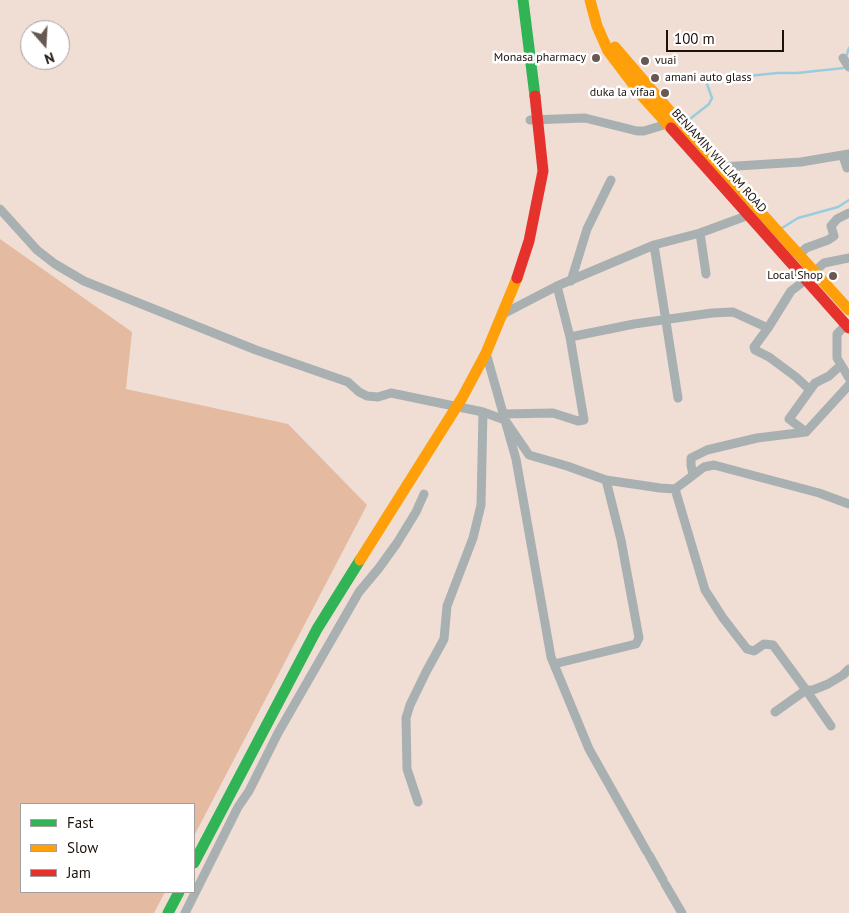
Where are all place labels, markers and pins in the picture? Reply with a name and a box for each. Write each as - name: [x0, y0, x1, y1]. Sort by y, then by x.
- place label: Monasa pharmacy: [494, 51, 586, 65]
- marker: Monasa pharmacy: [590, 52, 602, 64]
- place label: vuai: [655, 54, 676, 68]
- marker: vuai: [639, 55, 651, 67]
- place label: amani auto glass: [665, 71, 752, 85]
- marker: amani auto glass: [649, 72, 661, 84]
- place label: duka la vifaa: [590, 86, 655, 100]
- marker: duka la vifaa: [659, 87, 671, 99]
- place label: Local Shop: [767, 269, 823, 283]
- marker: Local Shop: [827, 270, 839, 282]

